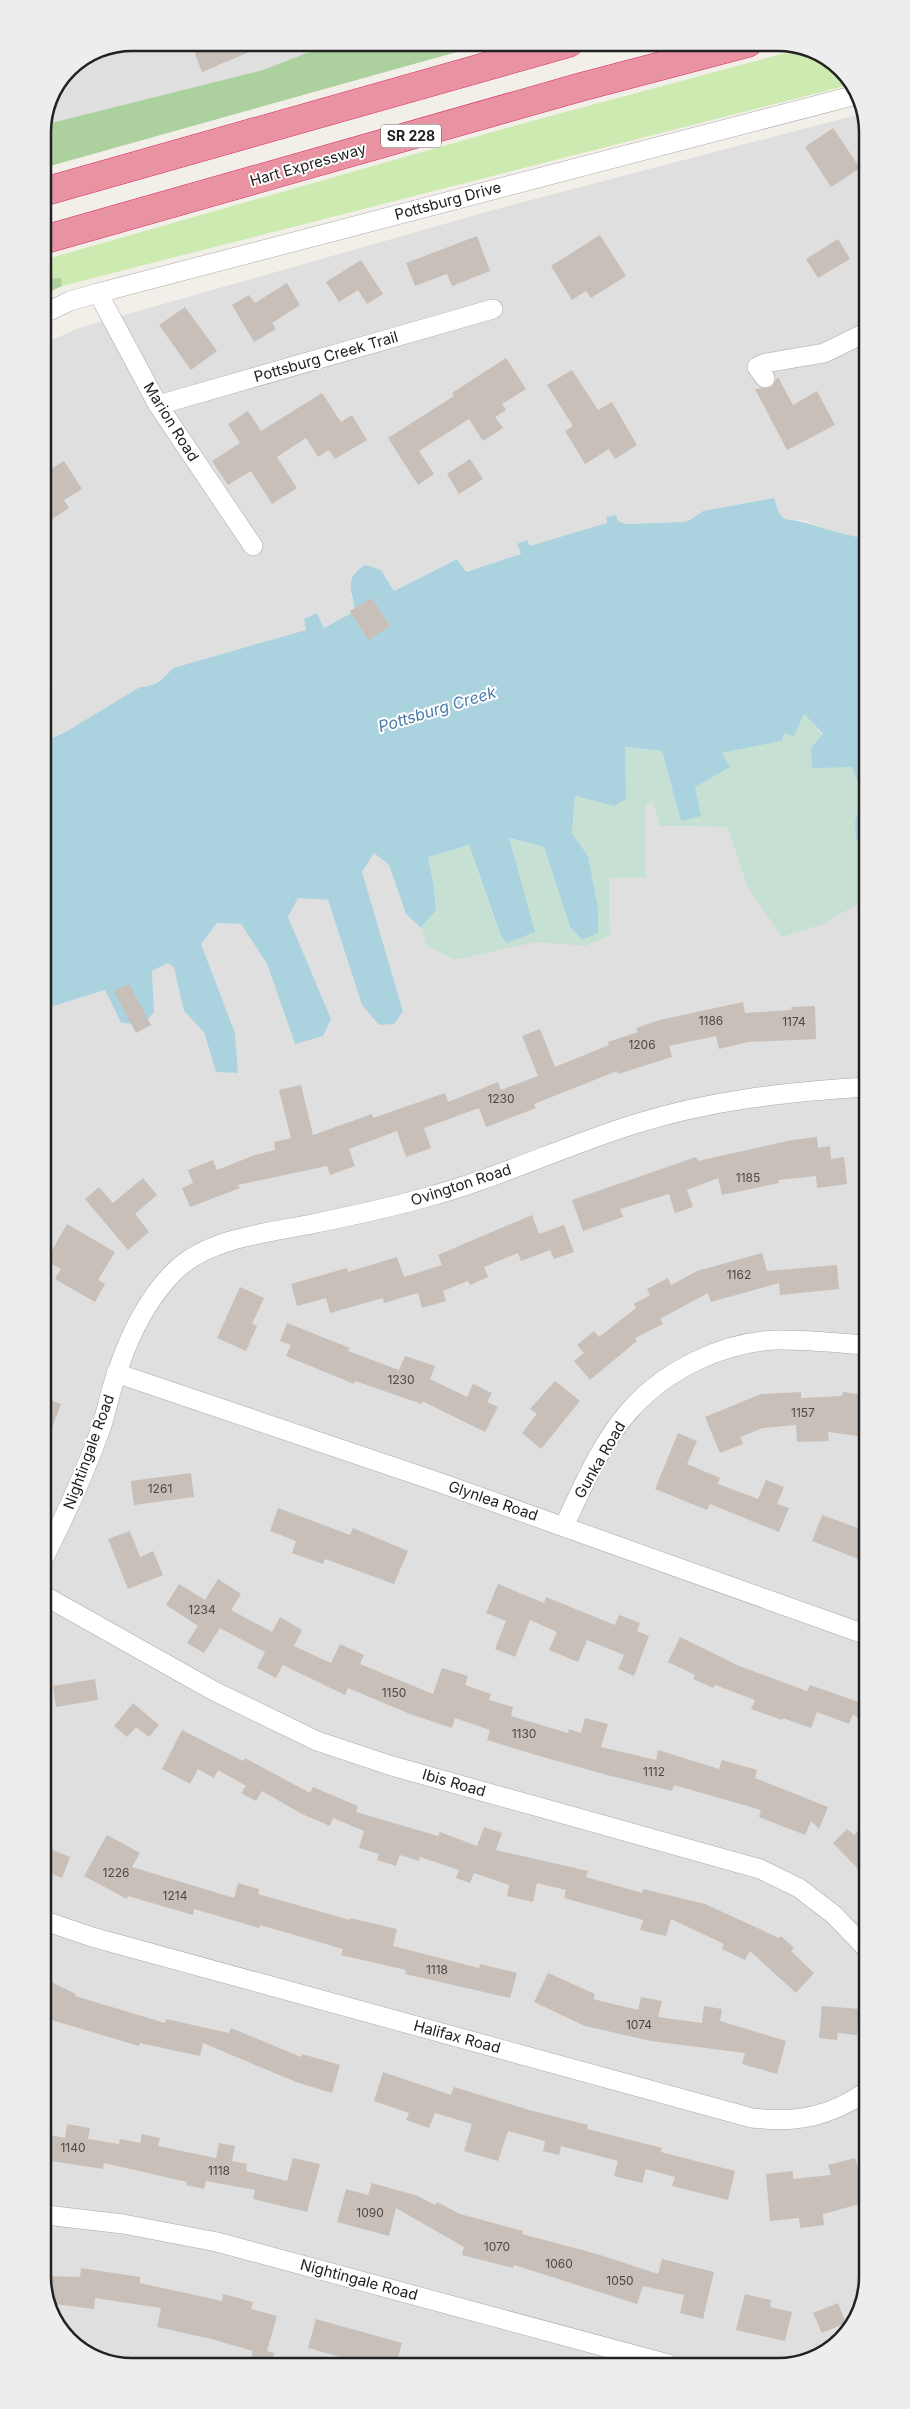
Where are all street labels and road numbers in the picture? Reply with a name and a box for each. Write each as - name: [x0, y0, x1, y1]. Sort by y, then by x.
- road number: SR 228: [381, 124, 441, 148]
- street label: Hart Expressway: [248, 139, 369, 190]
- street label: Pottsburg Drive: [392, 177, 503, 224]
- street label: Pottsburg Creek Trail: [252, 327, 400, 386]
- street label: Marion Road: [140, 379, 203, 465]
- street label: Ovington Road: [408, 1159, 514, 1210]
- street label: Nightingale Road: [59, 1392, 118, 1512]
- street label: Gunka Road: [570, 1418, 629, 1502]
- street label: Glynlea Road: [446, 1476, 540, 1525]
- street label: Ibis Road: [420, 1764, 488, 1801]
- street label: Halifax Road: [412, 2016, 503, 2057]
- street label: Nightingale Road: [298, 2255, 420, 2304]

